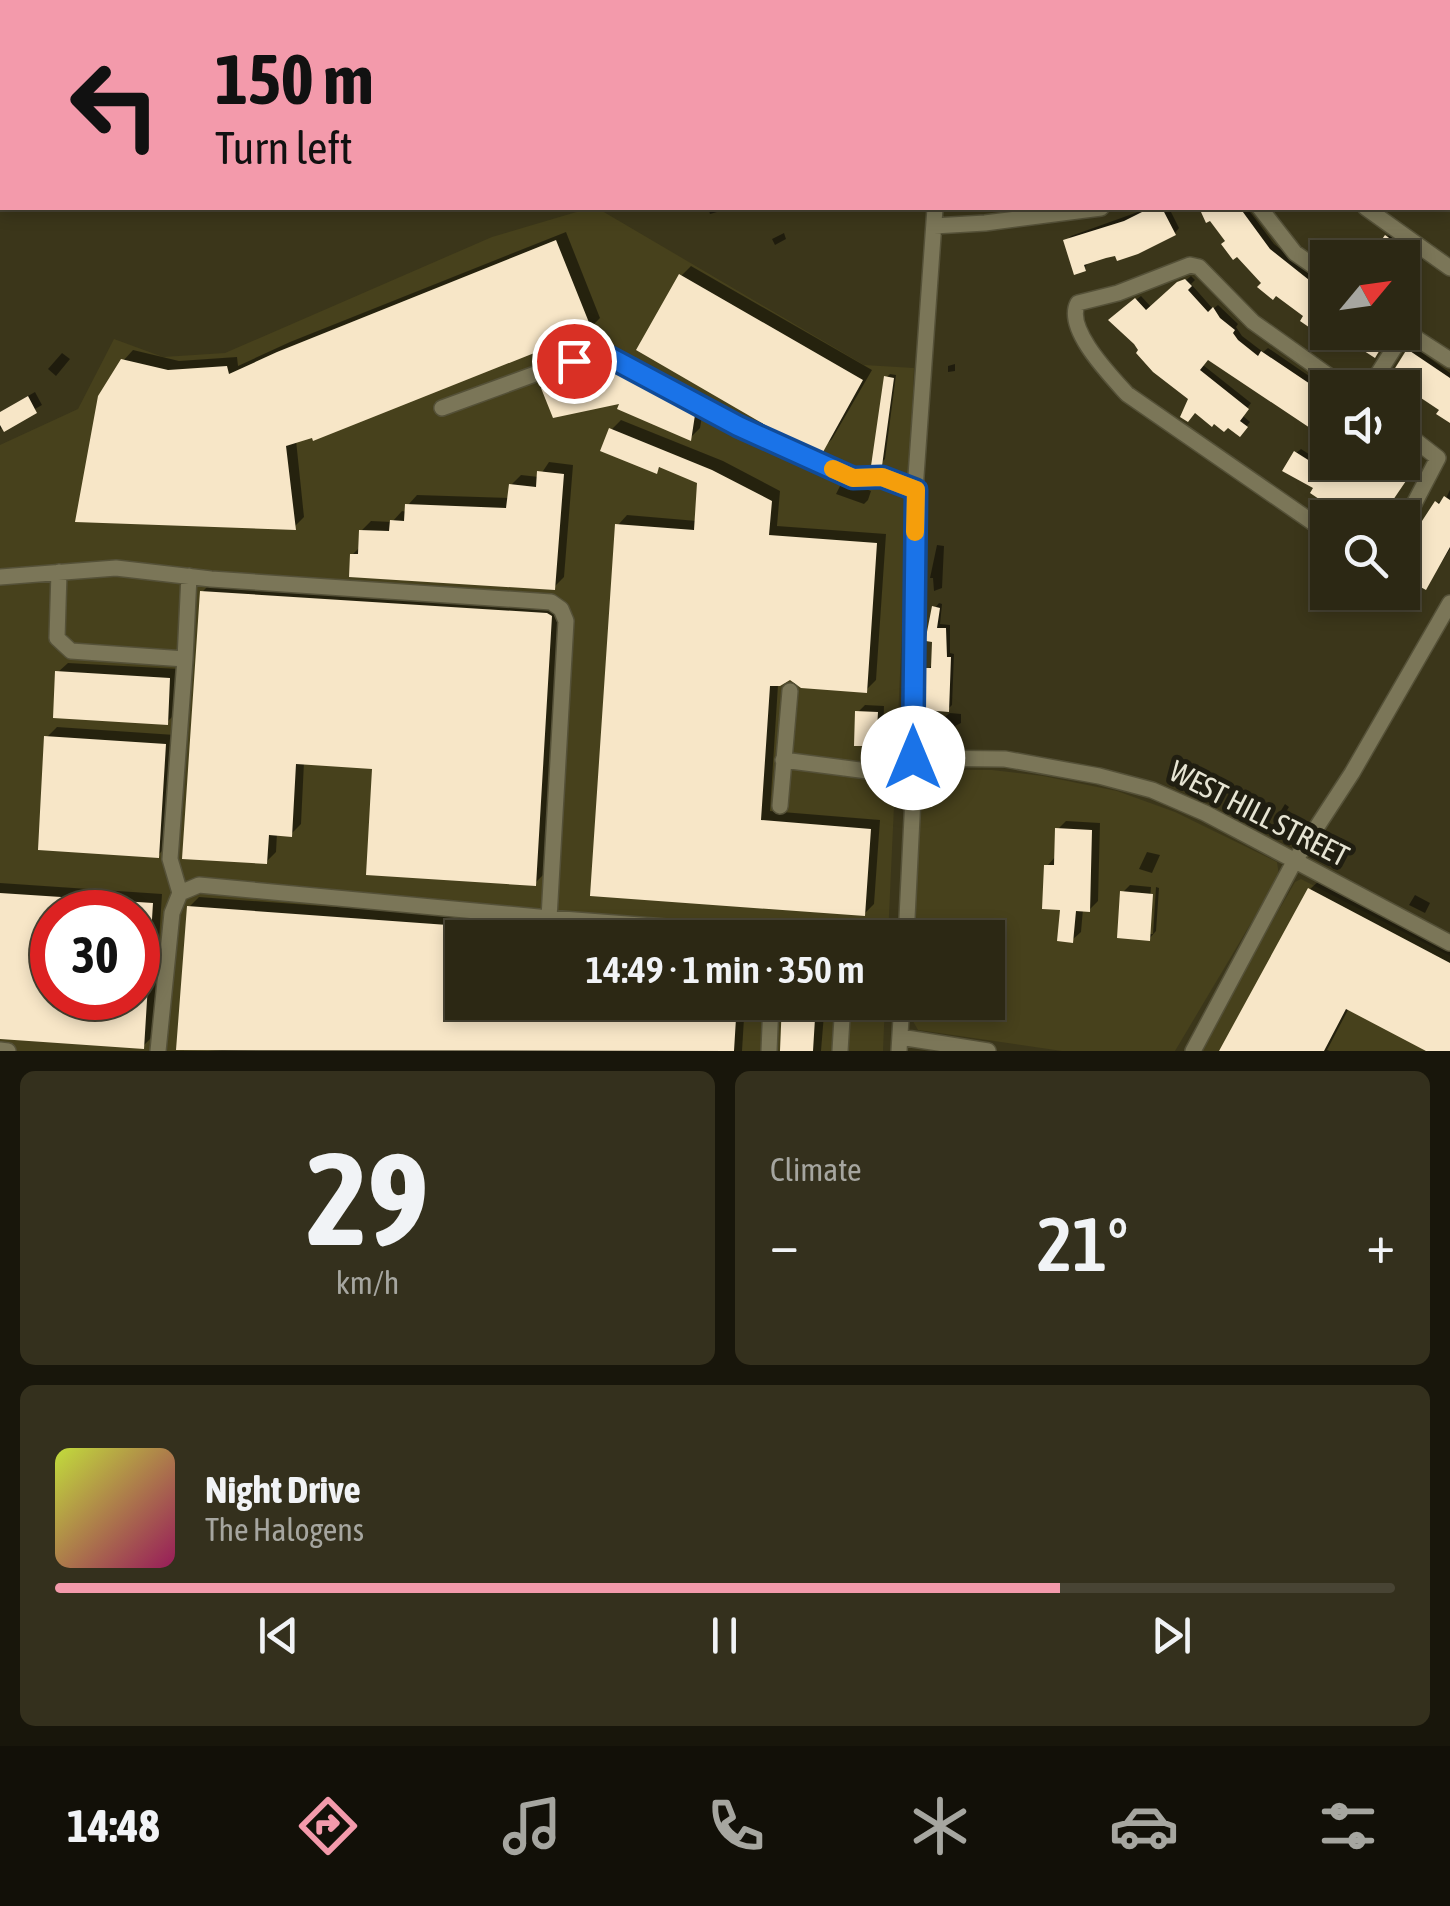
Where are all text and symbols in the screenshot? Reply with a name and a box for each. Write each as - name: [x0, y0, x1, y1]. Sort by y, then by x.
- text: 150 m: [215, 39, 374, 119]
- icon: left: [50, 40, 180, 170]
- text: Turn left: [215, 122, 353, 174]
- north arrow: [1310, 240, 1420, 350]
- map controls: [1310, 240, 1420, 610]
- pin: [532, 319, 617, 404]
- icon: arrive: [547, 334, 602, 389]
- button: sound: [1310, 370, 1420, 480]
- button: search: [1310, 500, 1420, 610]
- position arrow: [861, 706, 965, 810]
- street label: WEST HILL STREET: [1164, 753, 1355, 873]
- speed limit sign: 30: [30, 890, 160, 1020]
- text: 14:49 · 1 min · 350 m: [585, 948, 865, 991]
- text: 29: [306, 1124, 429, 1273]
- text: Climate: [770, 1151, 862, 1188]
- text: 21°: [1037, 1201, 1128, 1287]
- text: −: [770, 1212, 799, 1275]
- text: +: [1366, 1212, 1395, 1275]
- text: km/h: [336, 1264, 399, 1301]
- text: Night Drive: [205, 1468, 361, 1511]
- text: The Halogens: [205, 1511, 364, 1548]
- icon: previous: [251, 1608, 306, 1663]
- icon: pause: [697, 1608, 752, 1663]
- icon: next: [1144, 1608, 1199, 1663]
- icon: directions: [293, 1791, 363, 1861]
- icon: music: [497, 1791, 567, 1861]
- icon: phone: [701, 1791, 771, 1861]
- icon: climate: [905, 1791, 975, 1861]
- icon: car: [1109, 1791, 1179, 1861]
- icon: filters: [1313, 1791, 1383, 1861]
- text: 14:48: [67, 1800, 160, 1852]

